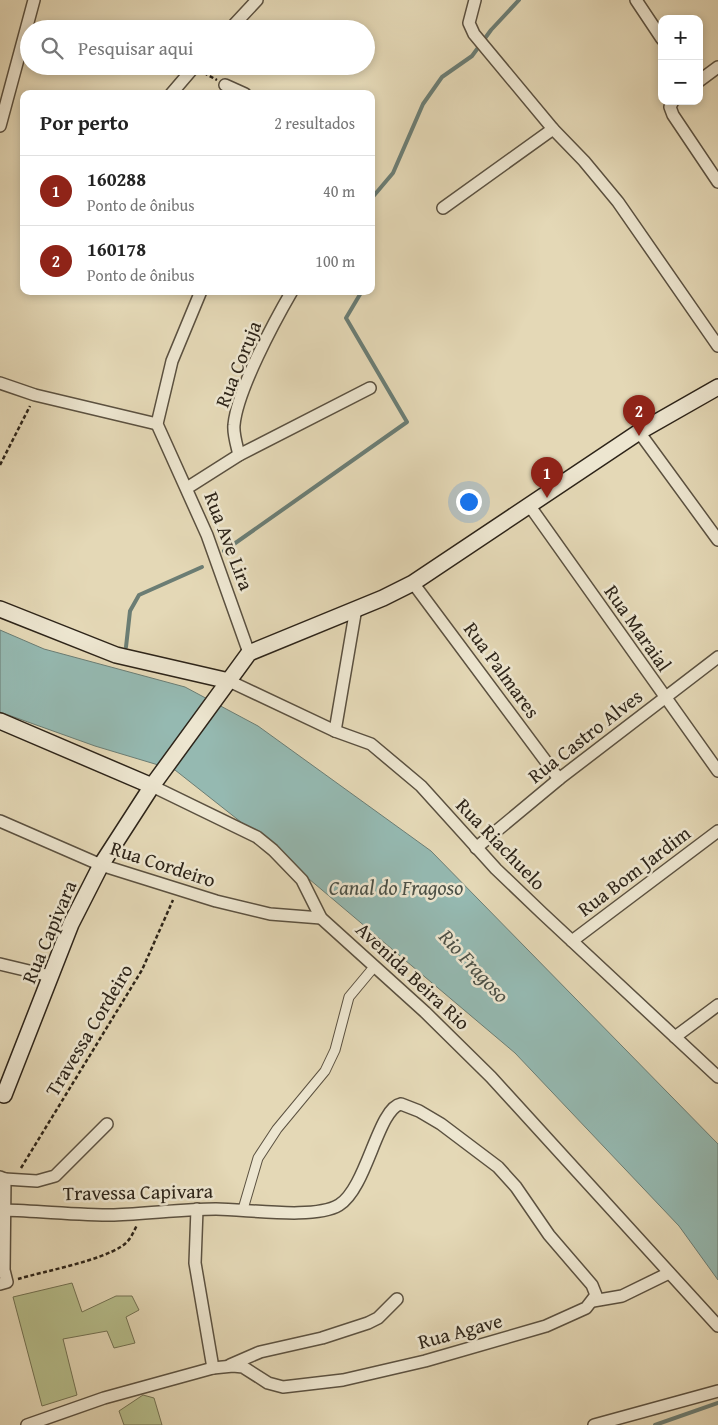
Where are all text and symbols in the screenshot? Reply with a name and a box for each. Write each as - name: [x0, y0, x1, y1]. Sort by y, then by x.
- map controls: [658, 15, 703, 105]
- button: +: [658, 15, 703, 60]
- search box: [20, 20, 375, 75]
- icon: search: [38, 34, 66, 62]
- text: Pesquisar aqui: [78, 34, 193, 62]
- button: −: [658, 60, 703, 105]
- text: Por perto: [40, 107, 129, 138]
- text: 2 resultados: [274, 111, 355, 135]
- text: 160288: [87, 165, 146, 193]
- text: 1: [52, 179, 60, 203]
- text: 40 m: [323, 179, 355, 203]
- text: Ponto de ônibus: [87, 193, 195, 217]
- text: 160178: [87, 235, 146, 263]
- text: 2: [52, 249, 60, 273]
- text: 100 m: [315, 249, 355, 273]
- text: Ponto de ônibus: [87, 263, 195, 287]
- street label: Rua Coruja: [207, 316, 268, 412]
- pin: 2: [623, 395, 655, 436]
- pin: 1: [531, 457, 563, 498]
- street label: Rua Ave Lira: [197, 487, 262, 595]
- your location: [456, 489, 482, 515]
- street label: Rua Maraial: [598, 578, 679, 677]
- street label: Rua Palmares: [457, 615, 547, 724]
- street label: Rua Castro Alves: [521, 681, 648, 790]
- street label: Rua Riachuelo: [450, 791, 553, 896]
- street label: Rua Bom Jardim: [571, 818, 697, 923]
- street label: Rua Cordeiro: [107, 833, 220, 894]
- water label: Canal do Fragoso: [329, 872, 463, 903]
- street label: Rua Capivara: [14, 875, 83, 988]
- street label: Avenida Beira Rio: [350, 915, 477, 1036]
- water label: Rio Fragoso: [431, 921, 517, 1010]
- street label: Travessa Cordeiro: [38, 958, 140, 1101]
- street label: Travessa Capivara: [63, 1176, 214, 1207]
- street label: Rua Agave: [414, 1305, 505, 1356]

